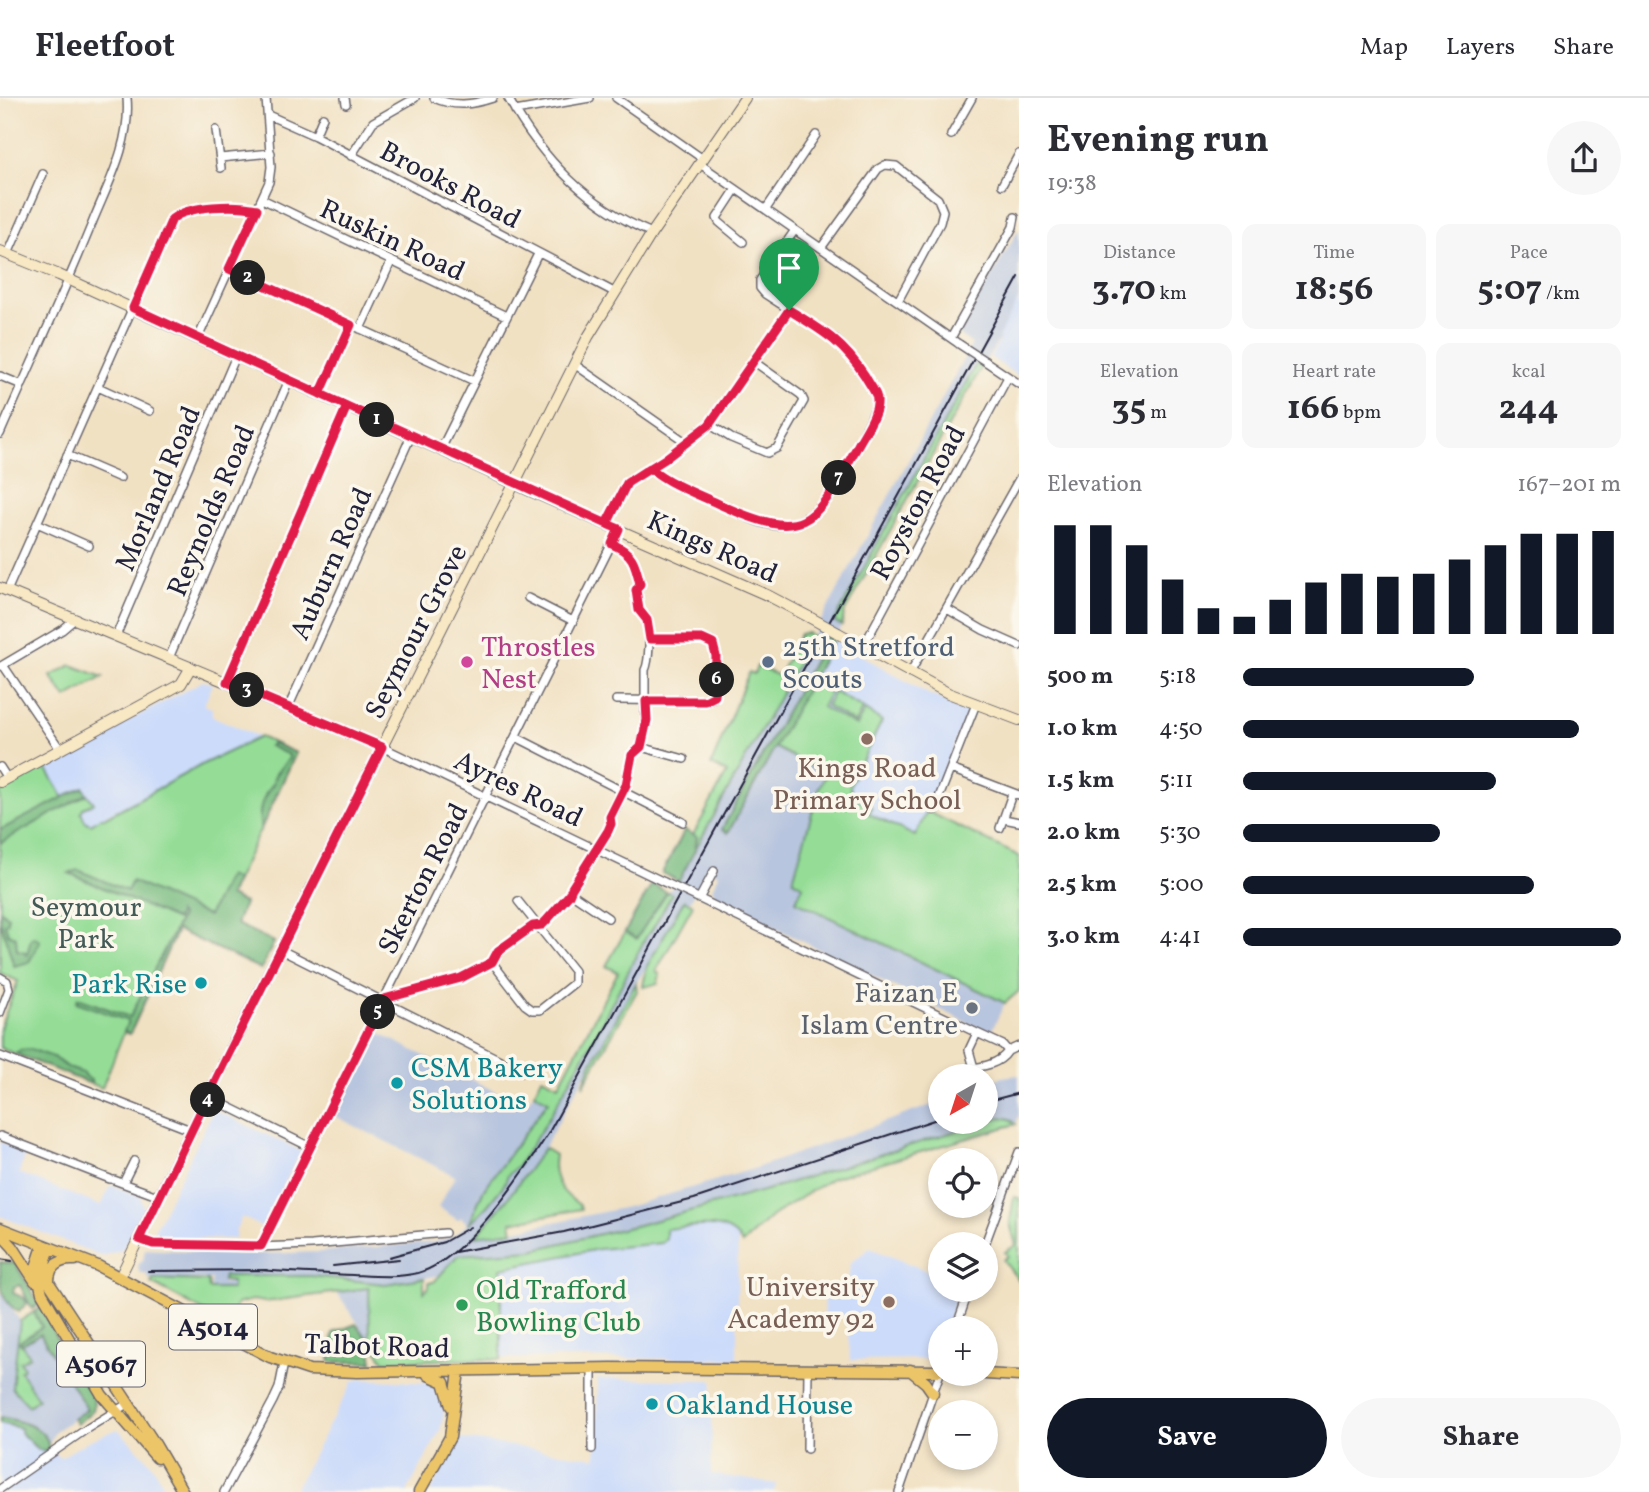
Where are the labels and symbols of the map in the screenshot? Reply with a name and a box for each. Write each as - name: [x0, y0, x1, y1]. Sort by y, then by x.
- street label: Brooks Road: [372, 133, 527, 240]
- street label: Ruskin Road: [313, 191, 471, 292]
- pin: [759, 238, 819, 310]
- pin: 2: [230, 260, 266, 296]
- street label: Morland Road: [107, 400, 212, 578]
- pin: 1: [360, 402, 394, 438]
- street label: Reynolds Road: [159, 419, 266, 603]
- street label: Royston Road: [862, 419, 976, 588]
- pin: 7: [822, 460, 856, 496]
- street label: Auburn Road: [281, 481, 383, 647]
- street label: Kings Road: [640, 502, 784, 594]
- street label: Seymour Grove: [356, 538, 478, 726]
- place label: Throstles Nest: [481, 629, 596, 700]
- place label: 25th Stretford Scouts: [782, 629, 955, 700]
- marker: Throstles Nest: [459, 654, 475, 670]
- marker: 25th Stretford Scouts: [760, 654, 776, 670]
- pin: 6: [700, 662, 734, 698]
- pin: 3: [230, 672, 264, 708]
- marker: Kings Road Primary School: [859, 731, 875, 747]
- street label: Ayres Road: [447, 742, 589, 838]
- place label: Kings Road Primary School: [773, 750, 961, 821]
- street label: Skerton Road: [369, 797, 479, 962]
- park label: Seymour Park: [31, 889, 142, 960]
- place label: Park Rise: [71, 966, 187, 1005]
- marker: Park Rise: [193, 975, 209, 991]
- place label: Faizan E Islam Centre: [800, 975, 958, 1046]
- pin: 5: [360, 995, 396, 1030]
- marker: Faizan E Islam Centre: [964, 1000, 980, 1016]
- place label: CSM Bakery Solutions: [411, 1050, 563, 1121]
- north arrow: [928, 1064, 998, 1134]
- marker: CSM Bakery Solutions: [389, 1075, 405, 1091]
- pin: 4: [190, 1082, 226, 1118]
- place label: University Academy 92: [727, 1269, 875, 1340]
- place label: Old Trafford Bowling Club: [476, 1272, 641, 1343]
- marker: University Academy 92: [881, 1294, 897, 1310]
- marker: Old Trafford Bowling Club: [454, 1297, 470, 1313]
- road number: A5014: [169, 1304, 257, 1350]
- street label: Talbot Road: [303, 1325, 450, 1370]
- road number: A5067: [57, 1342, 145, 1386]
- place label: Oakland House: [666, 1387, 853, 1426]
- marker: Oakland House: [644, 1396, 660, 1412]

